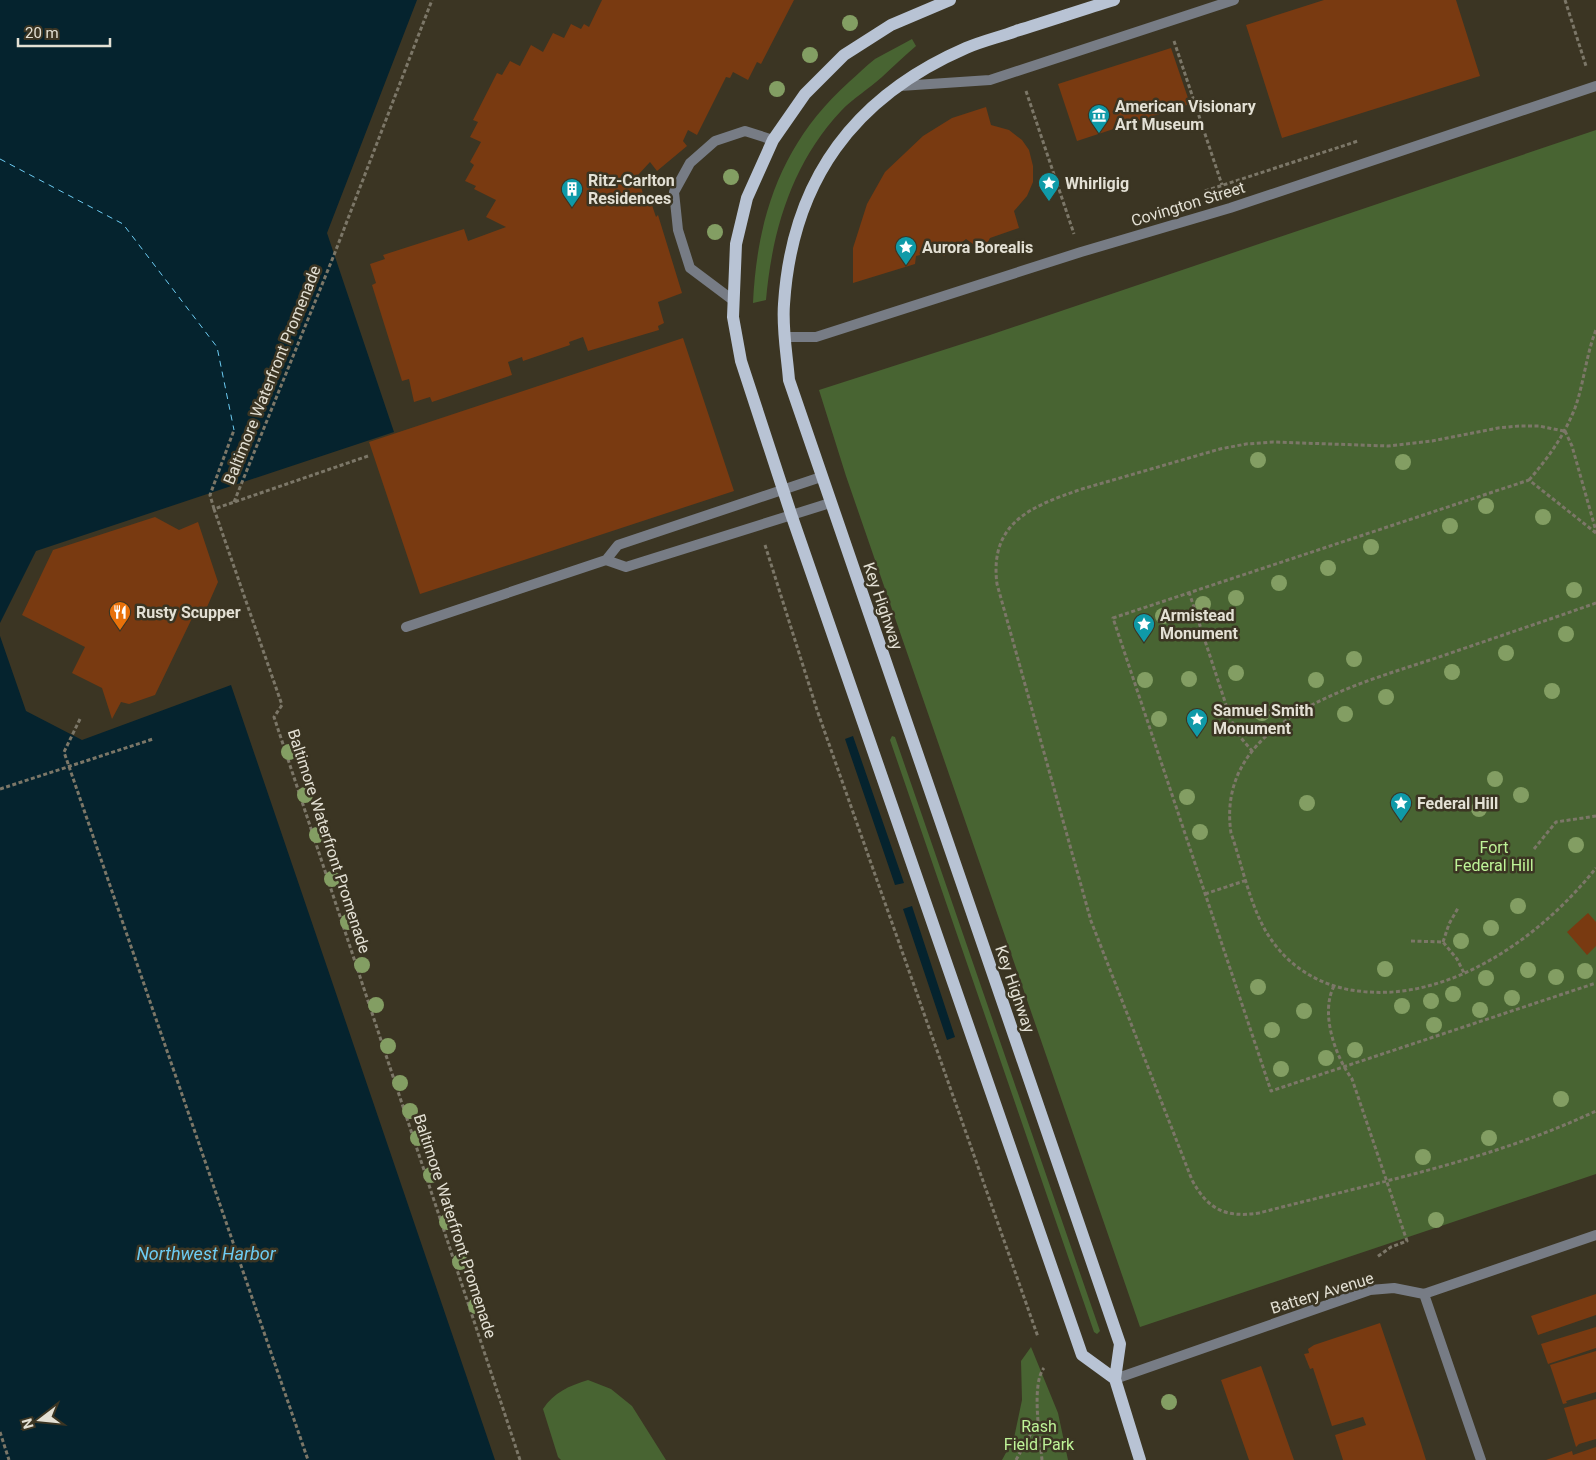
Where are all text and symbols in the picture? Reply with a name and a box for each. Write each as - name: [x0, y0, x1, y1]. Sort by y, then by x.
- scale bar: [18, 15, 110, 47]
- text: 20 m: [25, 24, 59, 42]
- place label: American Visionary Art Museum: [1115, 97, 1257, 134]
- museum icon: American Visionary Art Museum: [1087, 103, 1111, 134]
- place label: Ritz-Carlton Residences: [588, 171, 675, 208]
- place icon: Whirligig: [1037, 171, 1061, 202]
- place label: Whirligig: [1065, 174, 1129, 193]
- building icon: Ritz-Carlton Residences: [560, 177, 584, 208]
- street label: Covington Street: [1129, 178, 1247, 230]
- place icon: Aurora Borealis: [894, 235, 918, 266]
- place label: Aurora Borealis: [922, 238, 1033, 257]
- street label: Baltimore Waterfront Promenade: [219, 263, 325, 487]
- street label: Key Highway: [859, 560, 907, 653]
- restaurant icon: Rusty Scupper: [108, 600, 132, 631]
- place label: Rusty Scupper: [136, 603, 241, 622]
- place label: Armistead Monument: [1160, 606, 1238, 643]
- place icon: Armistead Monument: [1132, 612, 1156, 643]
- place label: Samuel Smith Monument: [1213, 701, 1313, 738]
- place icon: Samuel Smith Monument: [1185, 707, 1209, 738]
- street label: Baltimore Waterfront Promenade: [284, 727, 374, 955]
- place icon: Federal Hill: [1389, 791, 1413, 822]
- place label: Federal Hill: [1417, 794, 1498, 813]
- park label: Fort Federal Hill: [1454, 838, 1534, 875]
- street label: Key Highway: [991, 943, 1039, 1036]
- street label: Baltimore Waterfront Promenade: [410, 1112, 500, 1340]
- water label: Northwest Harbor: [136, 1243, 277, 1264]
- street label: Battery Avenue: [1268, 1268, 1376, 1318]
- north arrow: [15, 1395, 65, 1445]
- text: N: [18, 1417, 37, 1431]
- park label: Rash Field Park: [1004, 1417, 1075, 1454]

